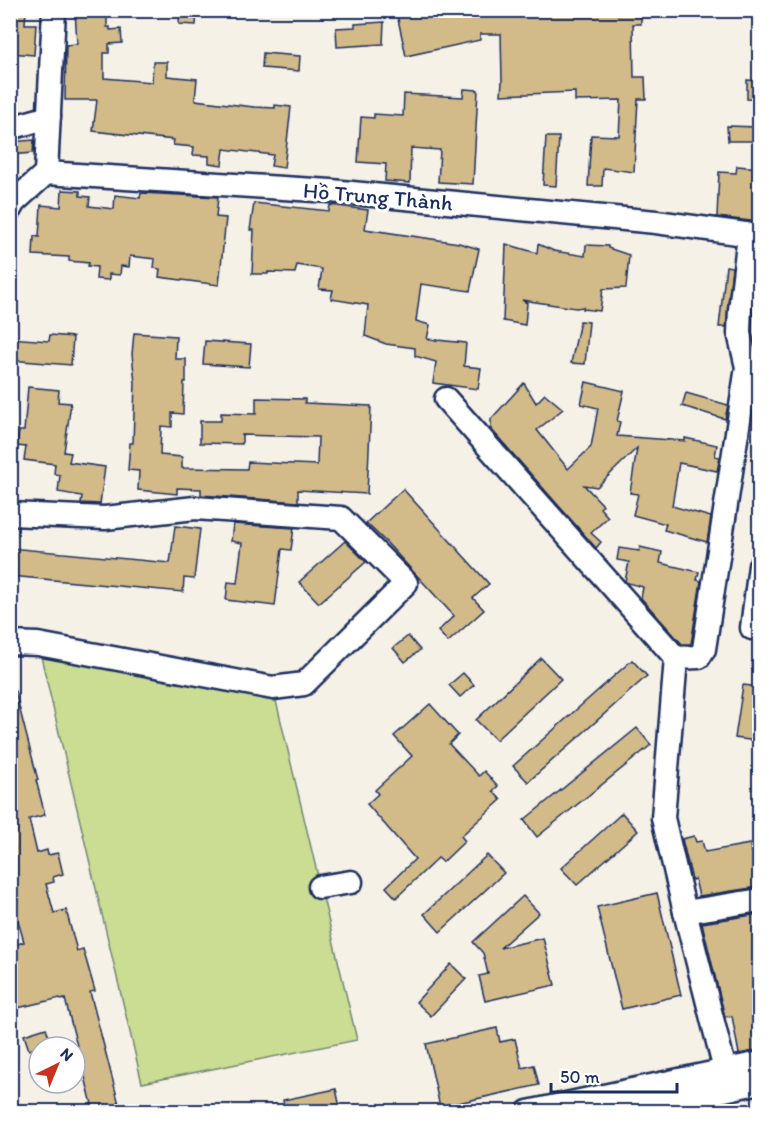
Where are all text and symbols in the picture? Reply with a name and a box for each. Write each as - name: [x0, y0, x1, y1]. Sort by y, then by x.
- street label: Hồ Trung Thành: [302, 177, 454, 217]
- north arrow: [27, 1035, 87, 1095]
- text: N: [56, 1044, 77, 1065]
- scale bar: [551, 1056, 677, 1094]
- text: 50 m: [560, 1066, 600, 1088]

